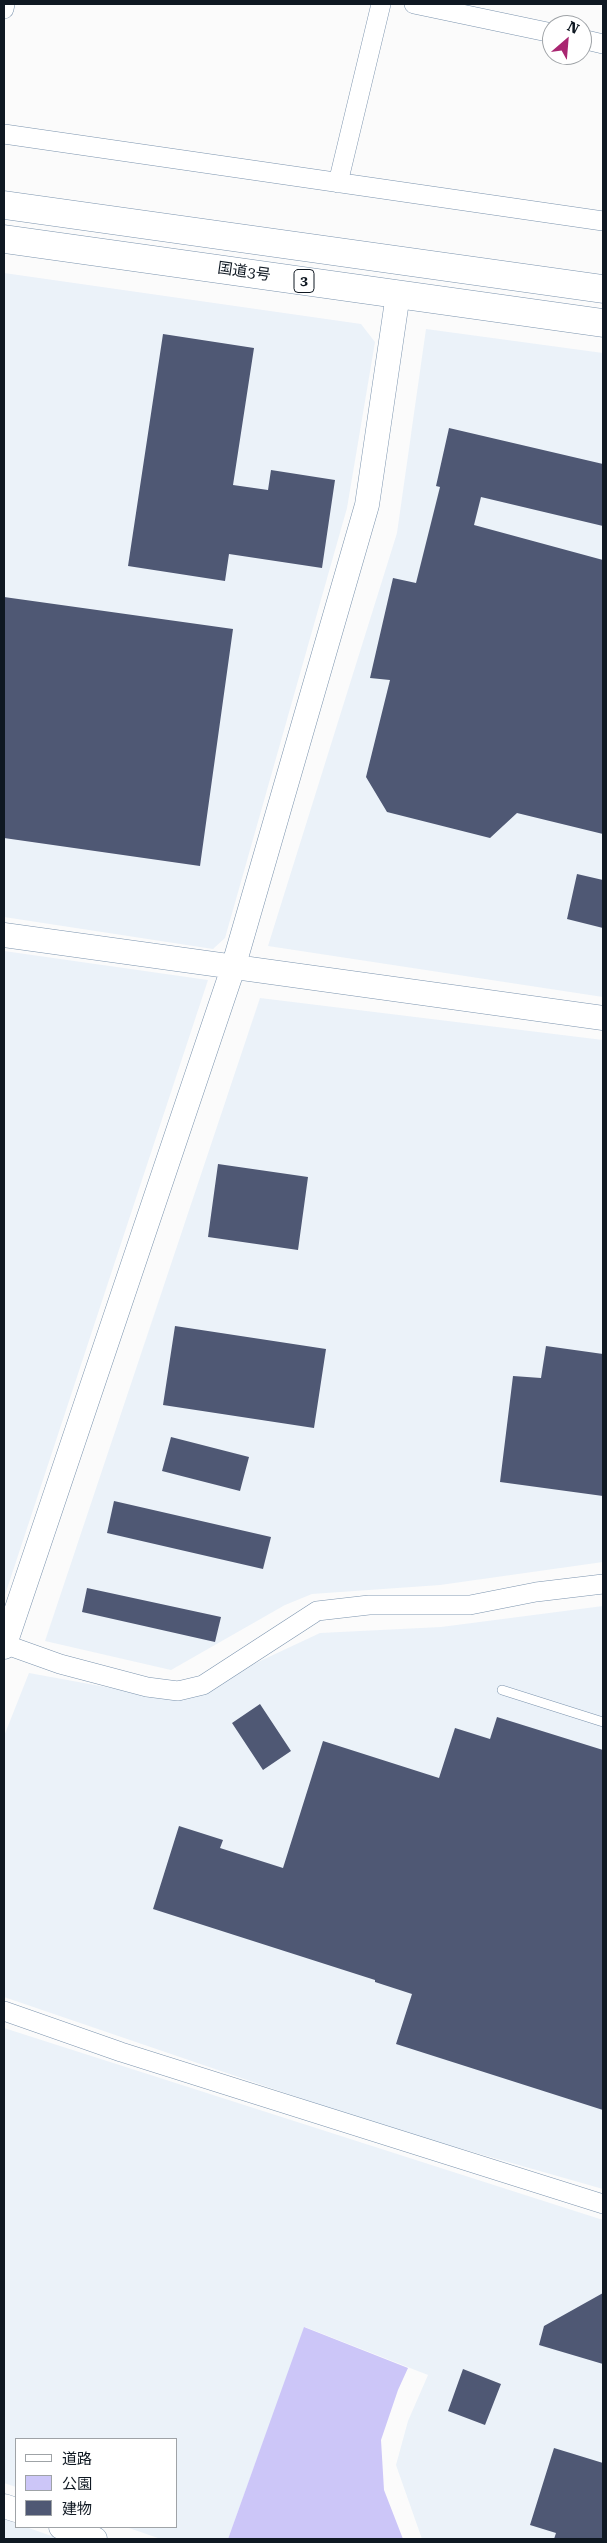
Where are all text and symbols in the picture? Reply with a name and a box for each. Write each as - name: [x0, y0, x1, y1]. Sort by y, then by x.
- north arrow: [542, 15, 592, 65]
- text: N: [565, 18, 582, 37]
- street label: 国道3号: [216, 259, 272, 285]
- road number: 3: [294, 270, 314, 292]
- legend: [15, 2438, 178, 2528]
- text: 道路: [62, 2450, 92, 2468]
- text: 公園: [62, 2475, 92, 2493]
- text: 建物: [62, 2500, 92, 2518]

